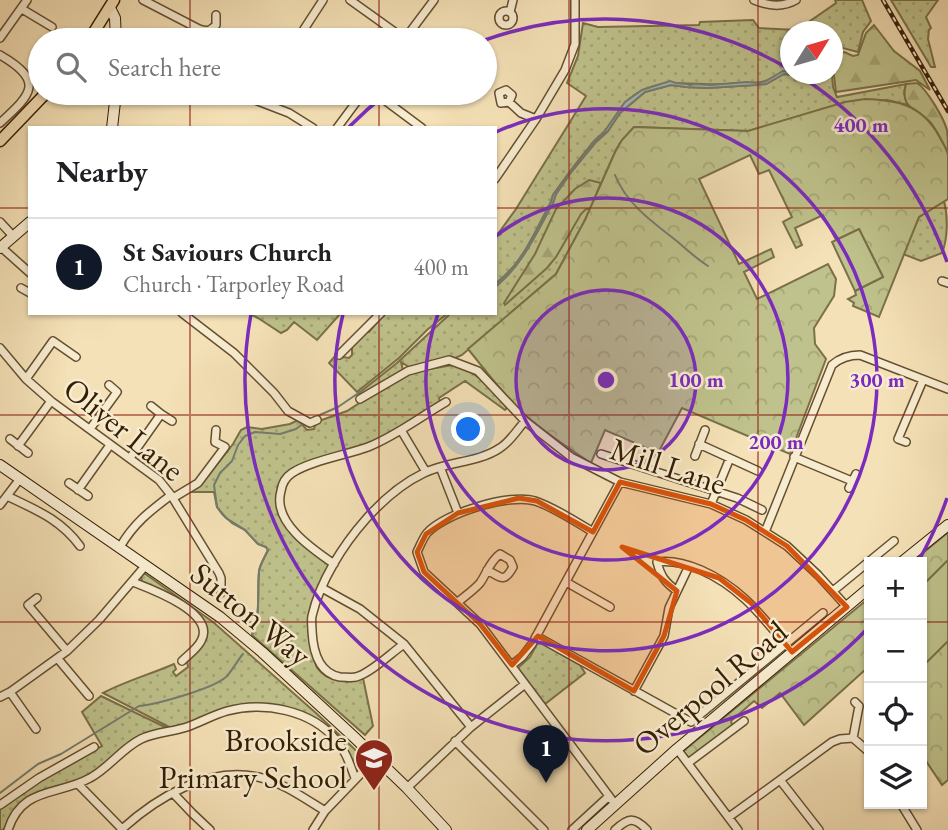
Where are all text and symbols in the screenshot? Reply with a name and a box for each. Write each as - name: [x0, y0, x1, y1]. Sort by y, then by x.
- north arrow: [780, 21, 843, 84]
- search box: [28, 28, 497, 105]
- icon: search: [52, 48, 90, 86]
- text: Search here: [108, 50, 221, 84]
- text: 400 m: [833, 111, 889, 138]
- text: Nearby: [56, 152, 148, 191]
- text: St Saviours Church: [123, 235, 332, 269]
- text: 1: [73, 252, 85, 282]
- text: 400 m: [413, 252, 469, 282]
- text: Church · Tarporley Road: [123, 269, 344, 299]
- text: 100 m: [668, 366, 724, 393]
- text: 300 m: [849, 366, 905, 393]
- street label: Oliver Lane: [55, 368, 193, 490]
- centre of rings: [594, 368, 618, 392]
- your location: [451, 412, 485, 446]
- street label: Mill Lane: [605, 428, 731, 504]
- text: 200 m: [748, 428, 804, 455]
- street label: Sutton Way: [182, 553, 321, 676]
- map controls: [864, 557, 927, 809]
- button: +: [864, 557, 927, 620]
- street label: Overpool Road: [624, 610, 797, 765]
- button: −: [864, 620, 927, 683]
- button: locate: [864, 683, 927, 746]
- place label: Brookside Primary School: [159, 719, 347, 798]
- pin: 1: [523, 725, 569, 783]
- school or university icon: Brookside Primary School: [353, 737, 395, 792]
- button: layers: [864, 746, 927, 809]

